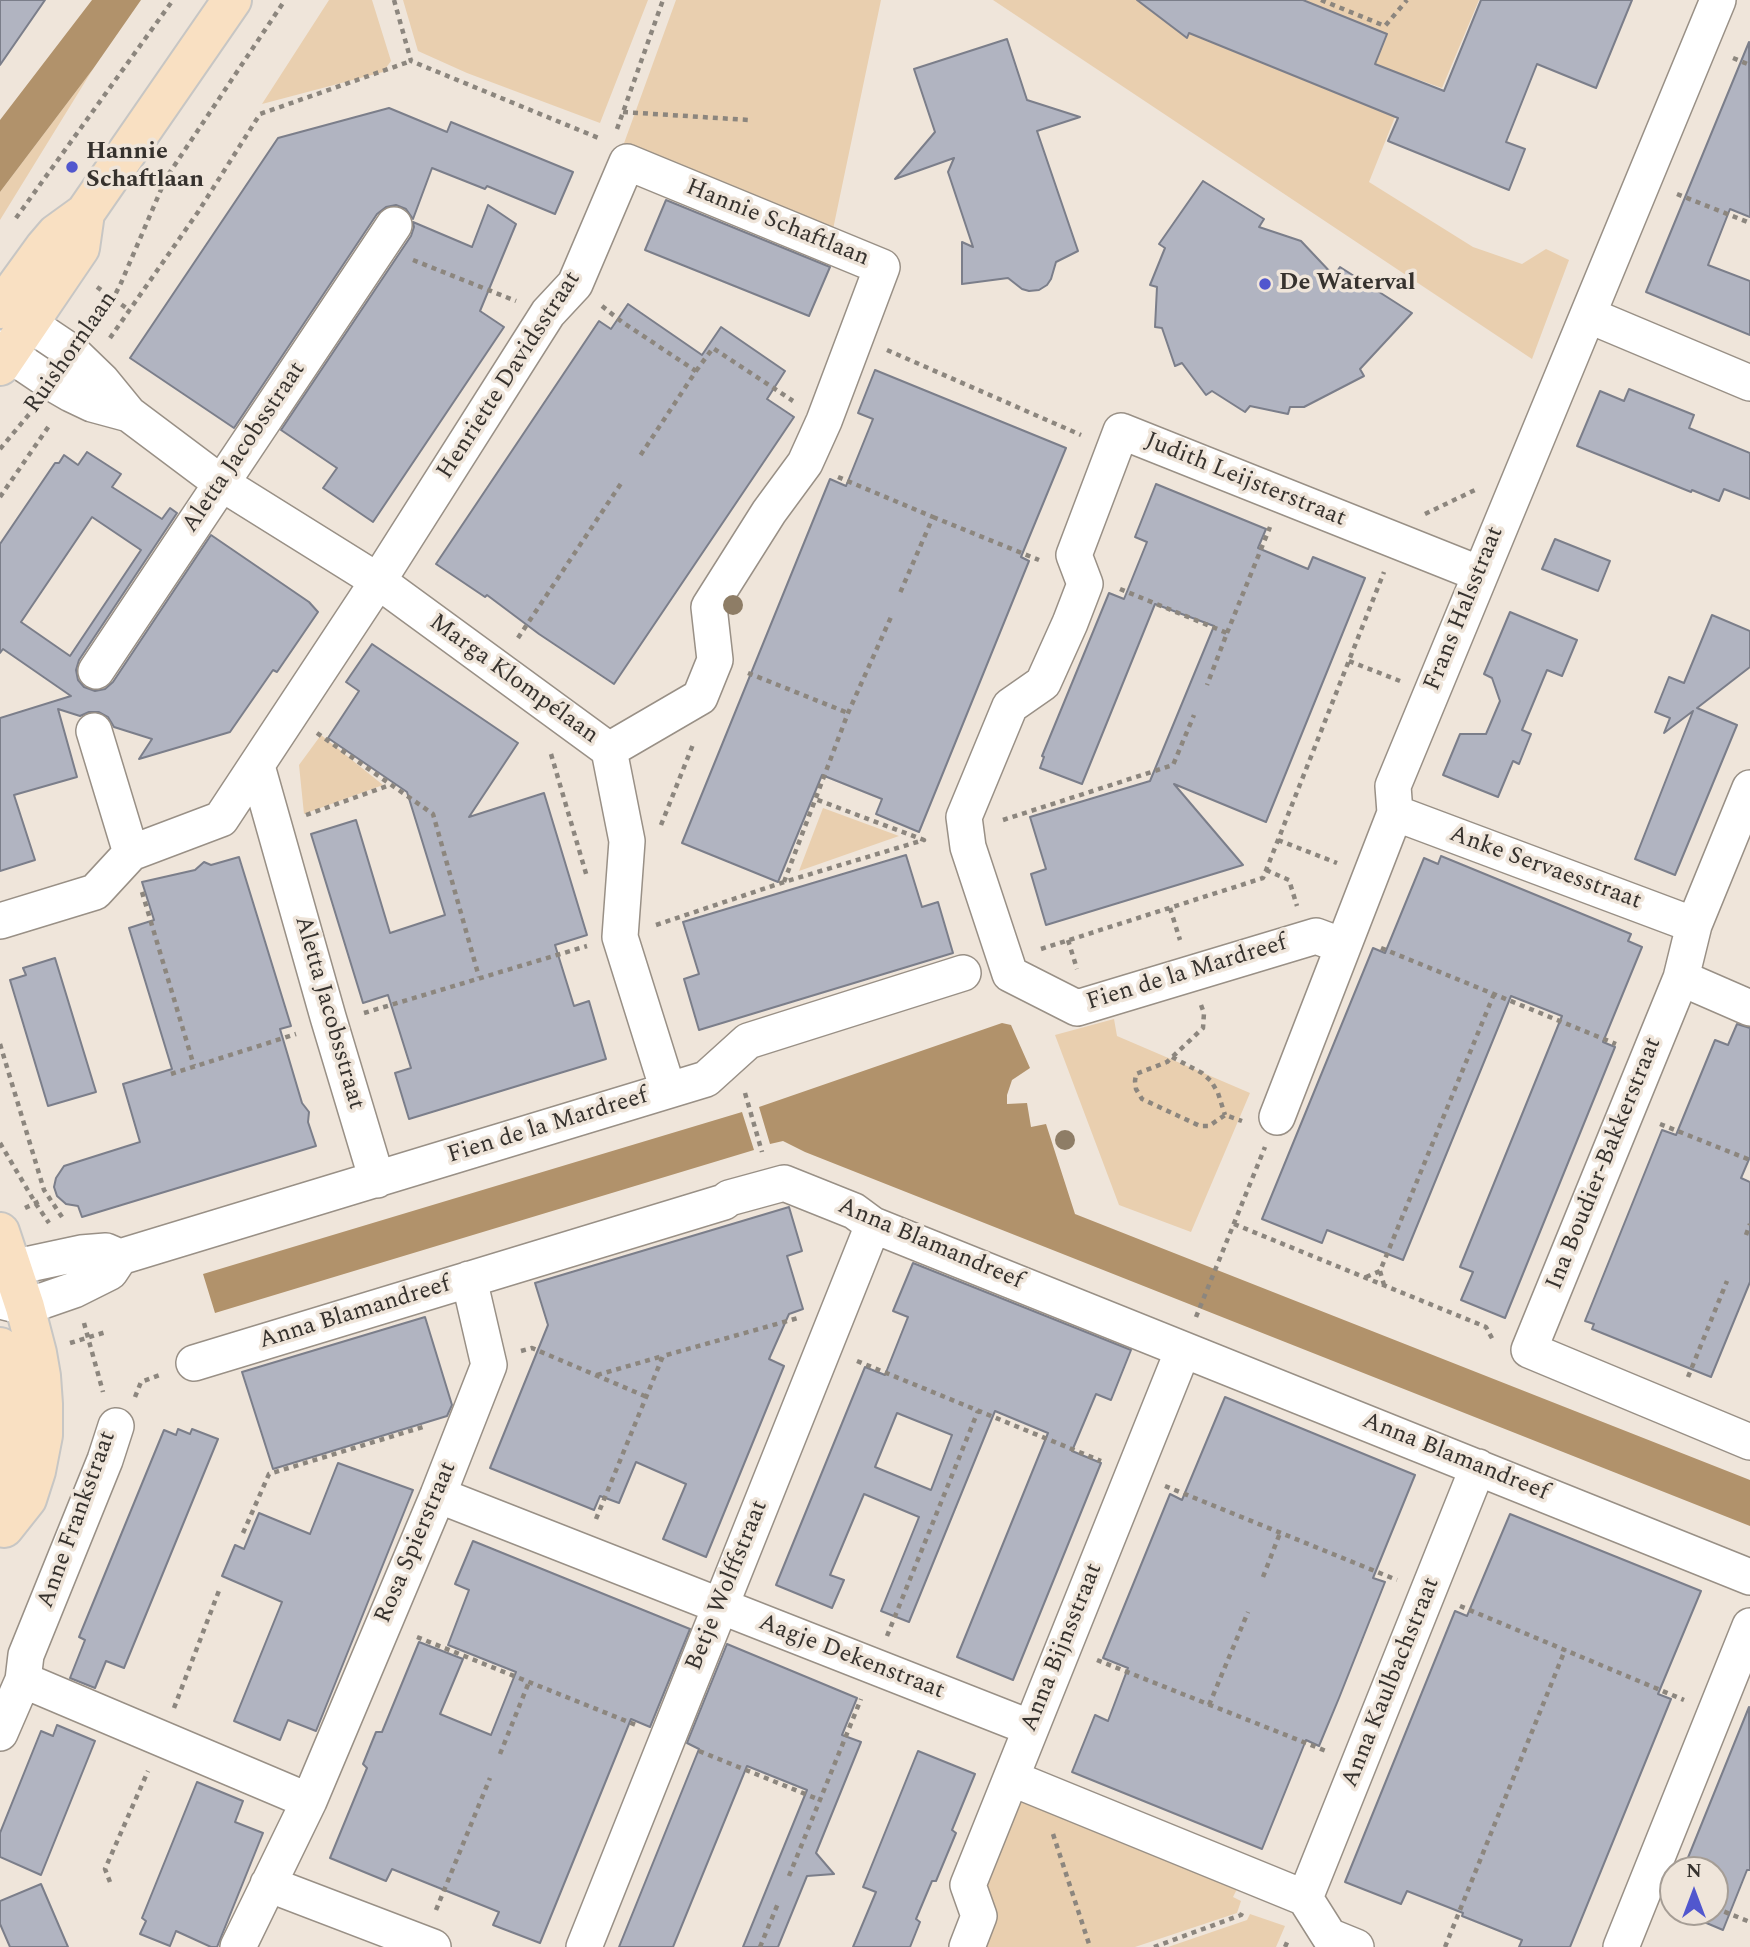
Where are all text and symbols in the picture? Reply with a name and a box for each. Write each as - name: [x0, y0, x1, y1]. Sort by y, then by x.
- place label: Hannie Schaftlaan: [86, 139, 204, 195]
- marker: Hannie Schaftlaan: [64, 159, 80, 175]
- street label: Hannie Schaftlaan: [681, 174, 873, 274]
- street label: Henriette Davidsstraat: [432, 267, 588, 485]
- place label: De Waterval: [1279, 270, 1416, 298]
- marker: De Waterval: [1257, 276, 1273, 292]
- street label: Ruishornlaan: [19, 287, 125, 419]
- street label: Aletta Jacobsstraat: [177, 357, 313, 539]
- street label: Judith Leijsterstraat: [1140, 428, 1350, 534]
- street label: Frans Halsstraat: [1419, 523, 1511, 695]
- street label: Marga Klompélaan: [423, 609, 603, 751]
- street label: Anke Servaesstraat: [1445, 821, 1645, 917]
- street label: Aletta Jacobsstraat: [287, 913, 369, 1113]
- street label: Fien de la Mardreef: [1083, 930, 1291, 1018]
- street label: Ina Boudier-Bakkerstraat: [1541, 1034, 1669, 1294]
- street label: Fien de la Mardreef: [444, 1083, 652, 1171]
- street label: Anna Blamandreef: [833, 1193, 1027, 1297]
- street label: Anna Blamandreef: [256, 1271, 454, 1357]
- street label: Anna Blamandreef: [1358, 1407, 1552, 1509]
- street label: Anne Frankstraat: [33, 1427, 123, 1613]
- street label: Rosa Spierstraat: [370, 1458, 464, 1628]
- street label: Betje Wolffstraat: [681, 1497, 775, 1675]
- street label: Anna Bijnsstraat: [1016, 1560, 1110, 1736]
- street label: Anna Kaulbachstraat: [1337, 1574, 1447, 1792]
- street label: Aagje Dekenstraat: [754, 1609, 948, 1707]
- north arrow: [1659, 1856, 1729, 1926]
- text: N: [1686, 1857, 1702, 1886]

